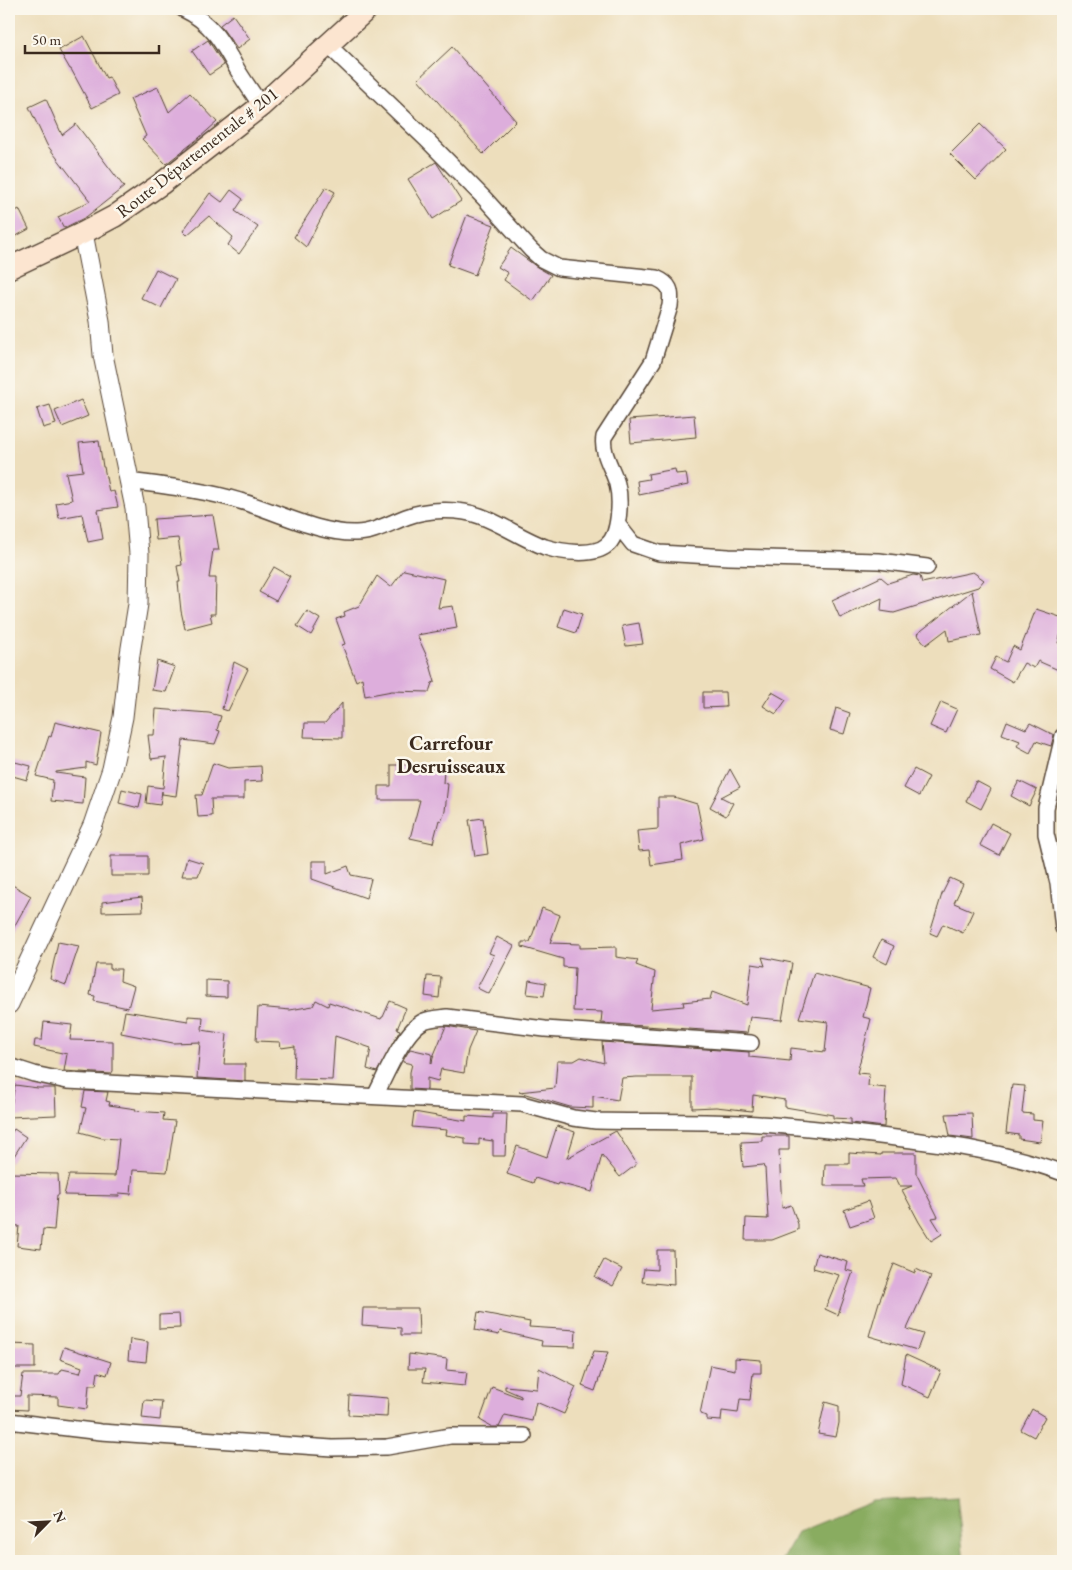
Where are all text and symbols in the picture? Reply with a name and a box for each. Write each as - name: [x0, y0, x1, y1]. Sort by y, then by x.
- scale bar: [25, 22, 159, 54]
- text: 50 m: [32, 30, 61, 49]
- street label: Route Départementale # 201: [111, 82, 283, 222]
- district label: Carrefour Desruisseaux: [397, 730, 505, 779]
- north arrow: [22, 1498, 72, 1548]
- text: N: [49, 1508, 71, 1526]

